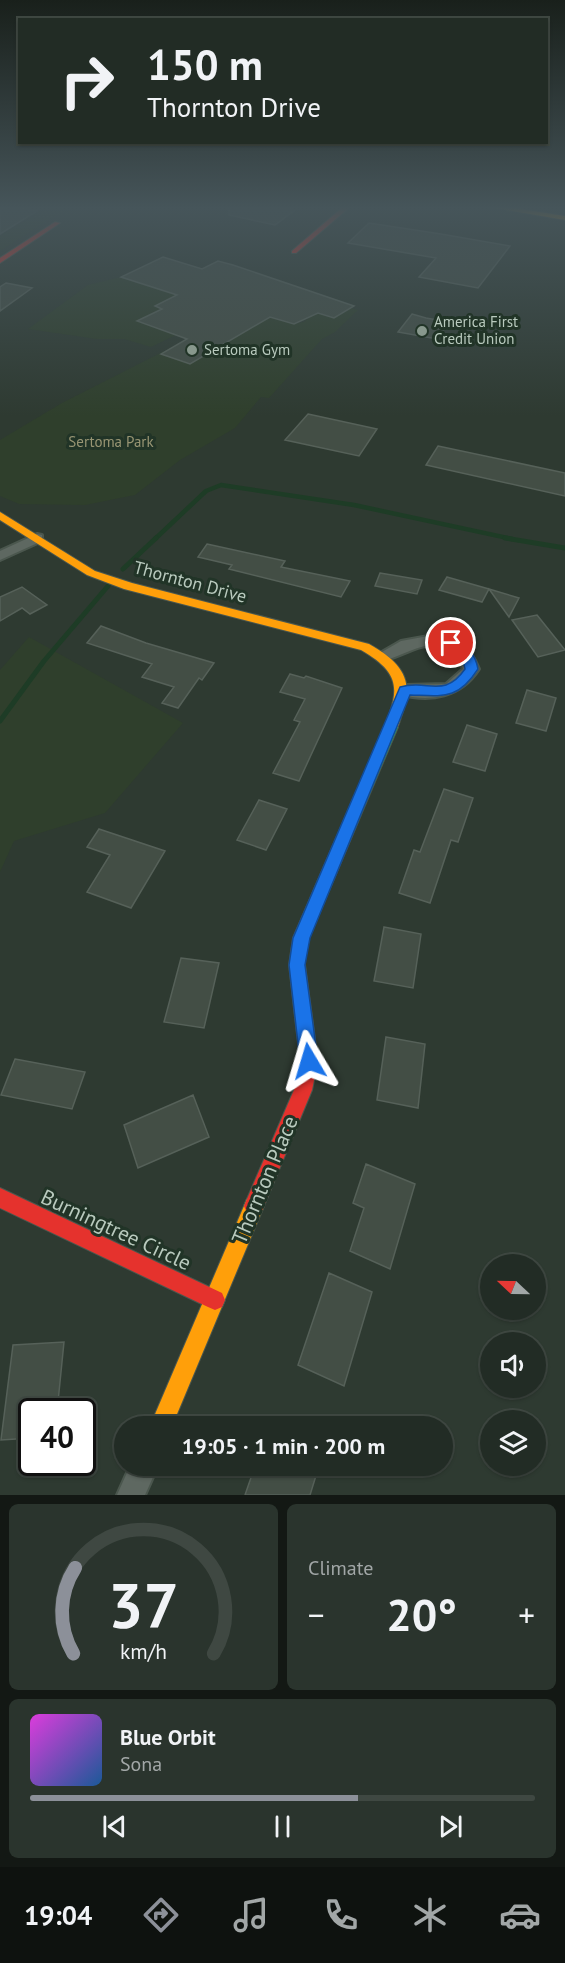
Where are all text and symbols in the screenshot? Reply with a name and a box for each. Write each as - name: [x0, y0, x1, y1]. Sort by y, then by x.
- text: 150 m: [147, 37, 263, 92]
- icon: right: [48, 42, 126, 120]
- text: Thornton Drive: [147, 90, 321, 124]
- place label: America First Credit Union: [434, 312, 518, 348]
- marker: America First Credit Union: [415, 324, 429, 338]
- place label: Sertoma Gym: [204, 340, 290, 359]
- marker: Sertoma Gym: [185, 343, 199, 357]
- park label: Sertoma Park: [68, 432, 154, 451]
- street label: Thornton Drive: [131, 555, 249, 608]
- pin: [425, 617, 476, 668]
- icon: arrive: [434, 626, 467, 659]
- position arrow: [277, 1029, 341, 1093]
- street label: Thornton Place: [226, 1112, 304, 1248]
- street label: Burningtree Circle: [37, 1183, 196, 1276]
- north arrow: [480, 1254, 546, 1320]
- map controls: [480, 1254, 546, 1476]
- button: sound: [480, 1332, 546, 1398]
- speed limit sign: 40: [18, 1398, 96, 1476]
- button: layers: [480, 1410, 546, 1476]
- text: 19:05 · 1 min · 200 m: [182, 1432, 385, 1460]
- text: Climate: [308, 1555, 374, 1581]
- text: 37: [108, 1564, 179, 1645]
- text: 20°: [386, 1585, 457, 1643]
- text: −: [308, 1593, 325, 1636]
- text: +: [518, 1593, 535, 1636]
- text: km/h: [120, 1637, 167, 1665]
- text: Blue Orbit: [120, 1723, 216, 1751]
- text: Sona: [120, 1751, 162, 1777]
- icon: previous: [98, 1810, 131, 1843]
- icon: pause: [266, 1810, 299, 1843]
- icon: next: [434, 1810, 467, 1843]
- icon: directions: [140, 1894, 182, 1936]
- icon: music: [230, 1894, 272, 1936]
- icon: phone: [320, 1894, 362, 1936]
- icon: climate: [409, 1894, 451, 1936]
- icon: car: [499, 1894, 541, 1936]
- text: 19:04: [24, 1898, 92, 1932]

